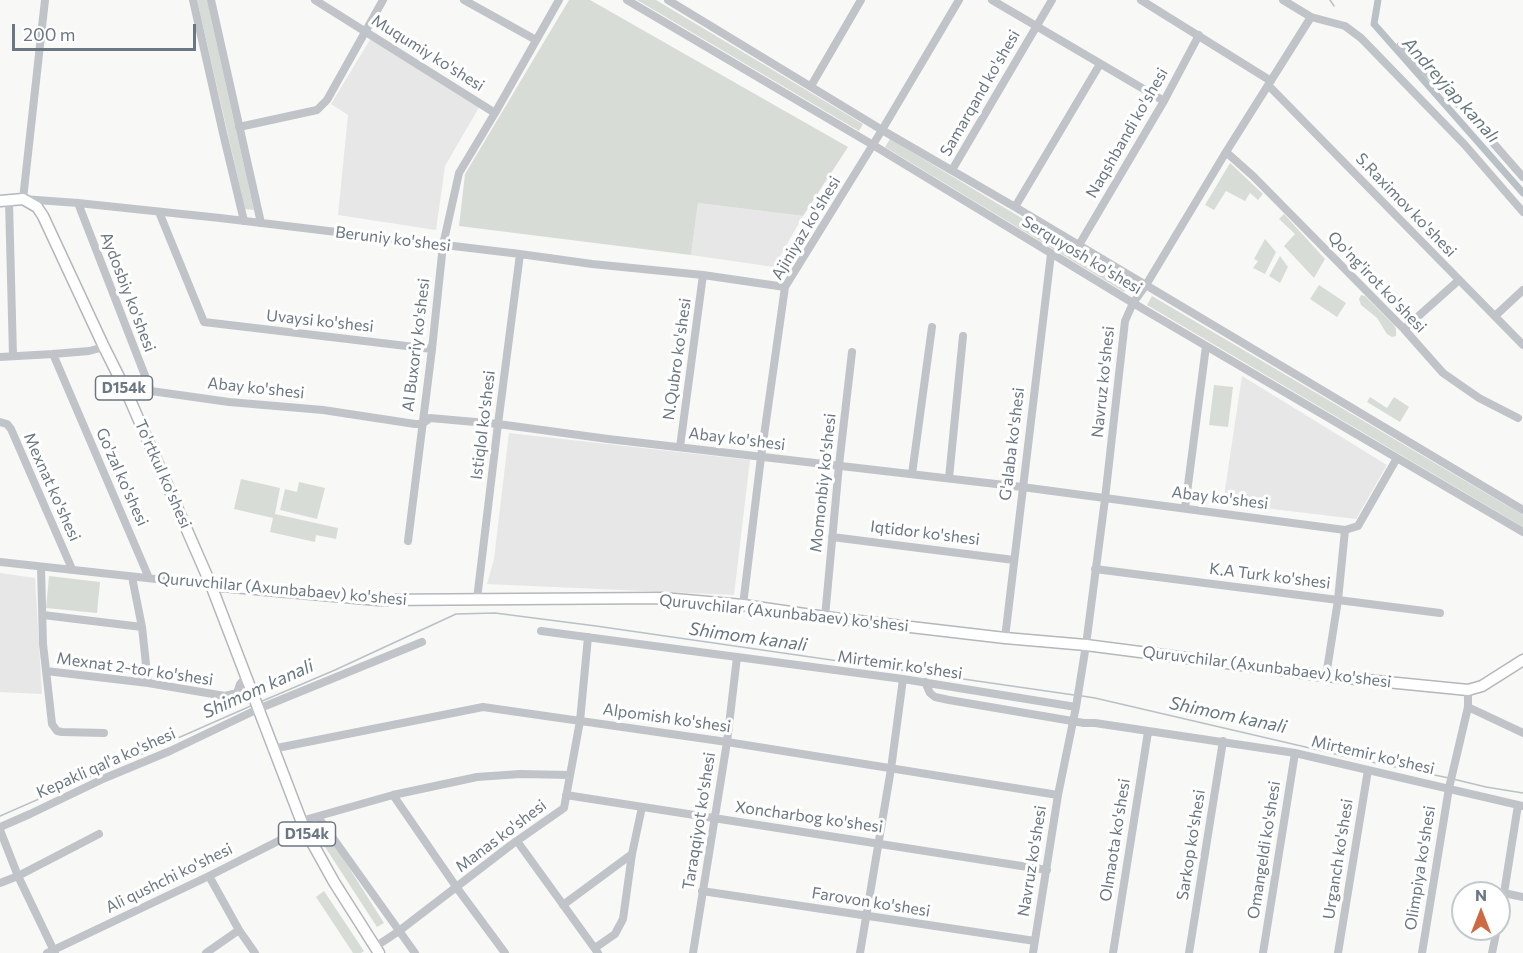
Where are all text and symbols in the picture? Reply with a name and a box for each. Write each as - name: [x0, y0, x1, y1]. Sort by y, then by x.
- street label: Muqumiy ko'shesi: [368, 11, 488, 95]
- scale bar: [15, 12, 200, 50]
- text: 200 m: [23, 23, 76, 45]
- street label: Samarqand ko'shesi: [936, 26, 1024, 160]
- water label: Andreyjap kanalı: [1398, 33, 1504, 147]
- street label: Naqshbandi ko'shesi: [1082, 65, 1172, 201]
- street label: S.Raximov ko'shesi: [1352, 149, 1460, 261]
- street label: Ajiniyaz ko'shesi: [768, 173, 844, 283]
- street label: Serquyosh ko'shesi: [1019, 212, 1145, 298]
- street label: Beruniy ko'shesi: [334, 222, 452, 256]
- street label: Qo'ng'irot ko'shesi: [1324, 227, 1430, 337]
- street label: Aydosbiy ko'shesi: [96, 229, 160, 355]
- street label: Al Buxoriy ko'shesi: [398, 277, 434, 413]
- street label: N.Qubro ko'shesi: [659, 297, 695, 421]
- street label: Uvaysi ko'shesi: [265, 306, 375, 336]
- street label: Navruz ko'shesi: [1088, 325, 1118, 439]
- street label: Istiqlol ko'shesi: [467, 369, 499, 481]
- street label: Abay ko'shesi: [207, 373, 305, 403]
- road number: D154k: [96, 376, 152, 400]
- street label: G'alaba ko'shesi: [996, 386, 1028, 502]
- street label: Momonbiy ko'shesi: [806, 412, 840, 554]
- street label: To'rtkul ko'shesi: [130, 417, 196, 531]
- street label: Abay ko'shesi: [687, 424, 787, 454]
- street label: Go'zal ko'shesi: [92, 425, 152, 529]
- street label: Mexnat ko'shesi: [19, 430, 85, 544]
- street label: Abay ko'shesi: [1170, 483, 1270, 513]
- street label: Iqtidor ko'shesi: [869, 517, 981, 549]
- street label: K.A Turk ko'shesi: [1208, 559, 1332, 593]
- street label: Quruvchilar (Axunbabaev) ko'shesi: [156, 569, 408, 609]
- street label: Quruvchilar (Axunbabaev) ko'shesi: [658, 590, 910, 636]
- water label: Shimom kanali: [687, 618, 809, 656]
- street label: Quruvchilar (Axunbabaev) ko'shesi: [1141, 642, 1393, 692]
- street label: Mirtemir ko'shesi: [836, 647, 964, 683]
- street label: Mexnat 2-tor ko'shesi: [56, 649, 214, 689]
- water label: Shimom kanali: [199, 655, 317, 723]
- water label: Shimom kanali: [1167, 692, 1289, 738]
- street label: Alpomish ko'shesi: [602, 700, 732, 736]
- street label: Kepakli qal'a ko'shesi: [33, 724, 179, 802]
- street label: Mirtemir ko'shesi: [1310, 732, 1436, 778]
- street label: Taraqqiyot ko'shesi: [679, 751, 719, 891]
- street label: Olmaota ko'shesi: [1096, 777, 1134, 903]
- street label: Omangeldi ko'shesi: [1244, 780, 1284, 920]
- street label: Sarkop ko'shesi: [1173, 788, 1209, 902]
- street label: Manas ko'shesi: [452, 796, 550, 876]
- street label: Xoncharbog ko'shesi: [734, 797, 884, 837]
- street label: Urganch ko'shesi: [1319, 797, 1357, 921]
- street label: Navruz ko'shesi: [1014, 804, 1050, 918]
- street label: Olimpiya ko'shesi: [1401, 804, 1439, 932]
- road number: D154k: [278, 822, 336, 846]
- street label: Ali qushchi ko'shesi: [102, 839, 236, 917]
- north arrow: [1451, 881, 1511, 941]
- street label: Farovon ko'shesi: [810, 883, 932, 921]
- text: N: [1475, 885, 1487, 904]

